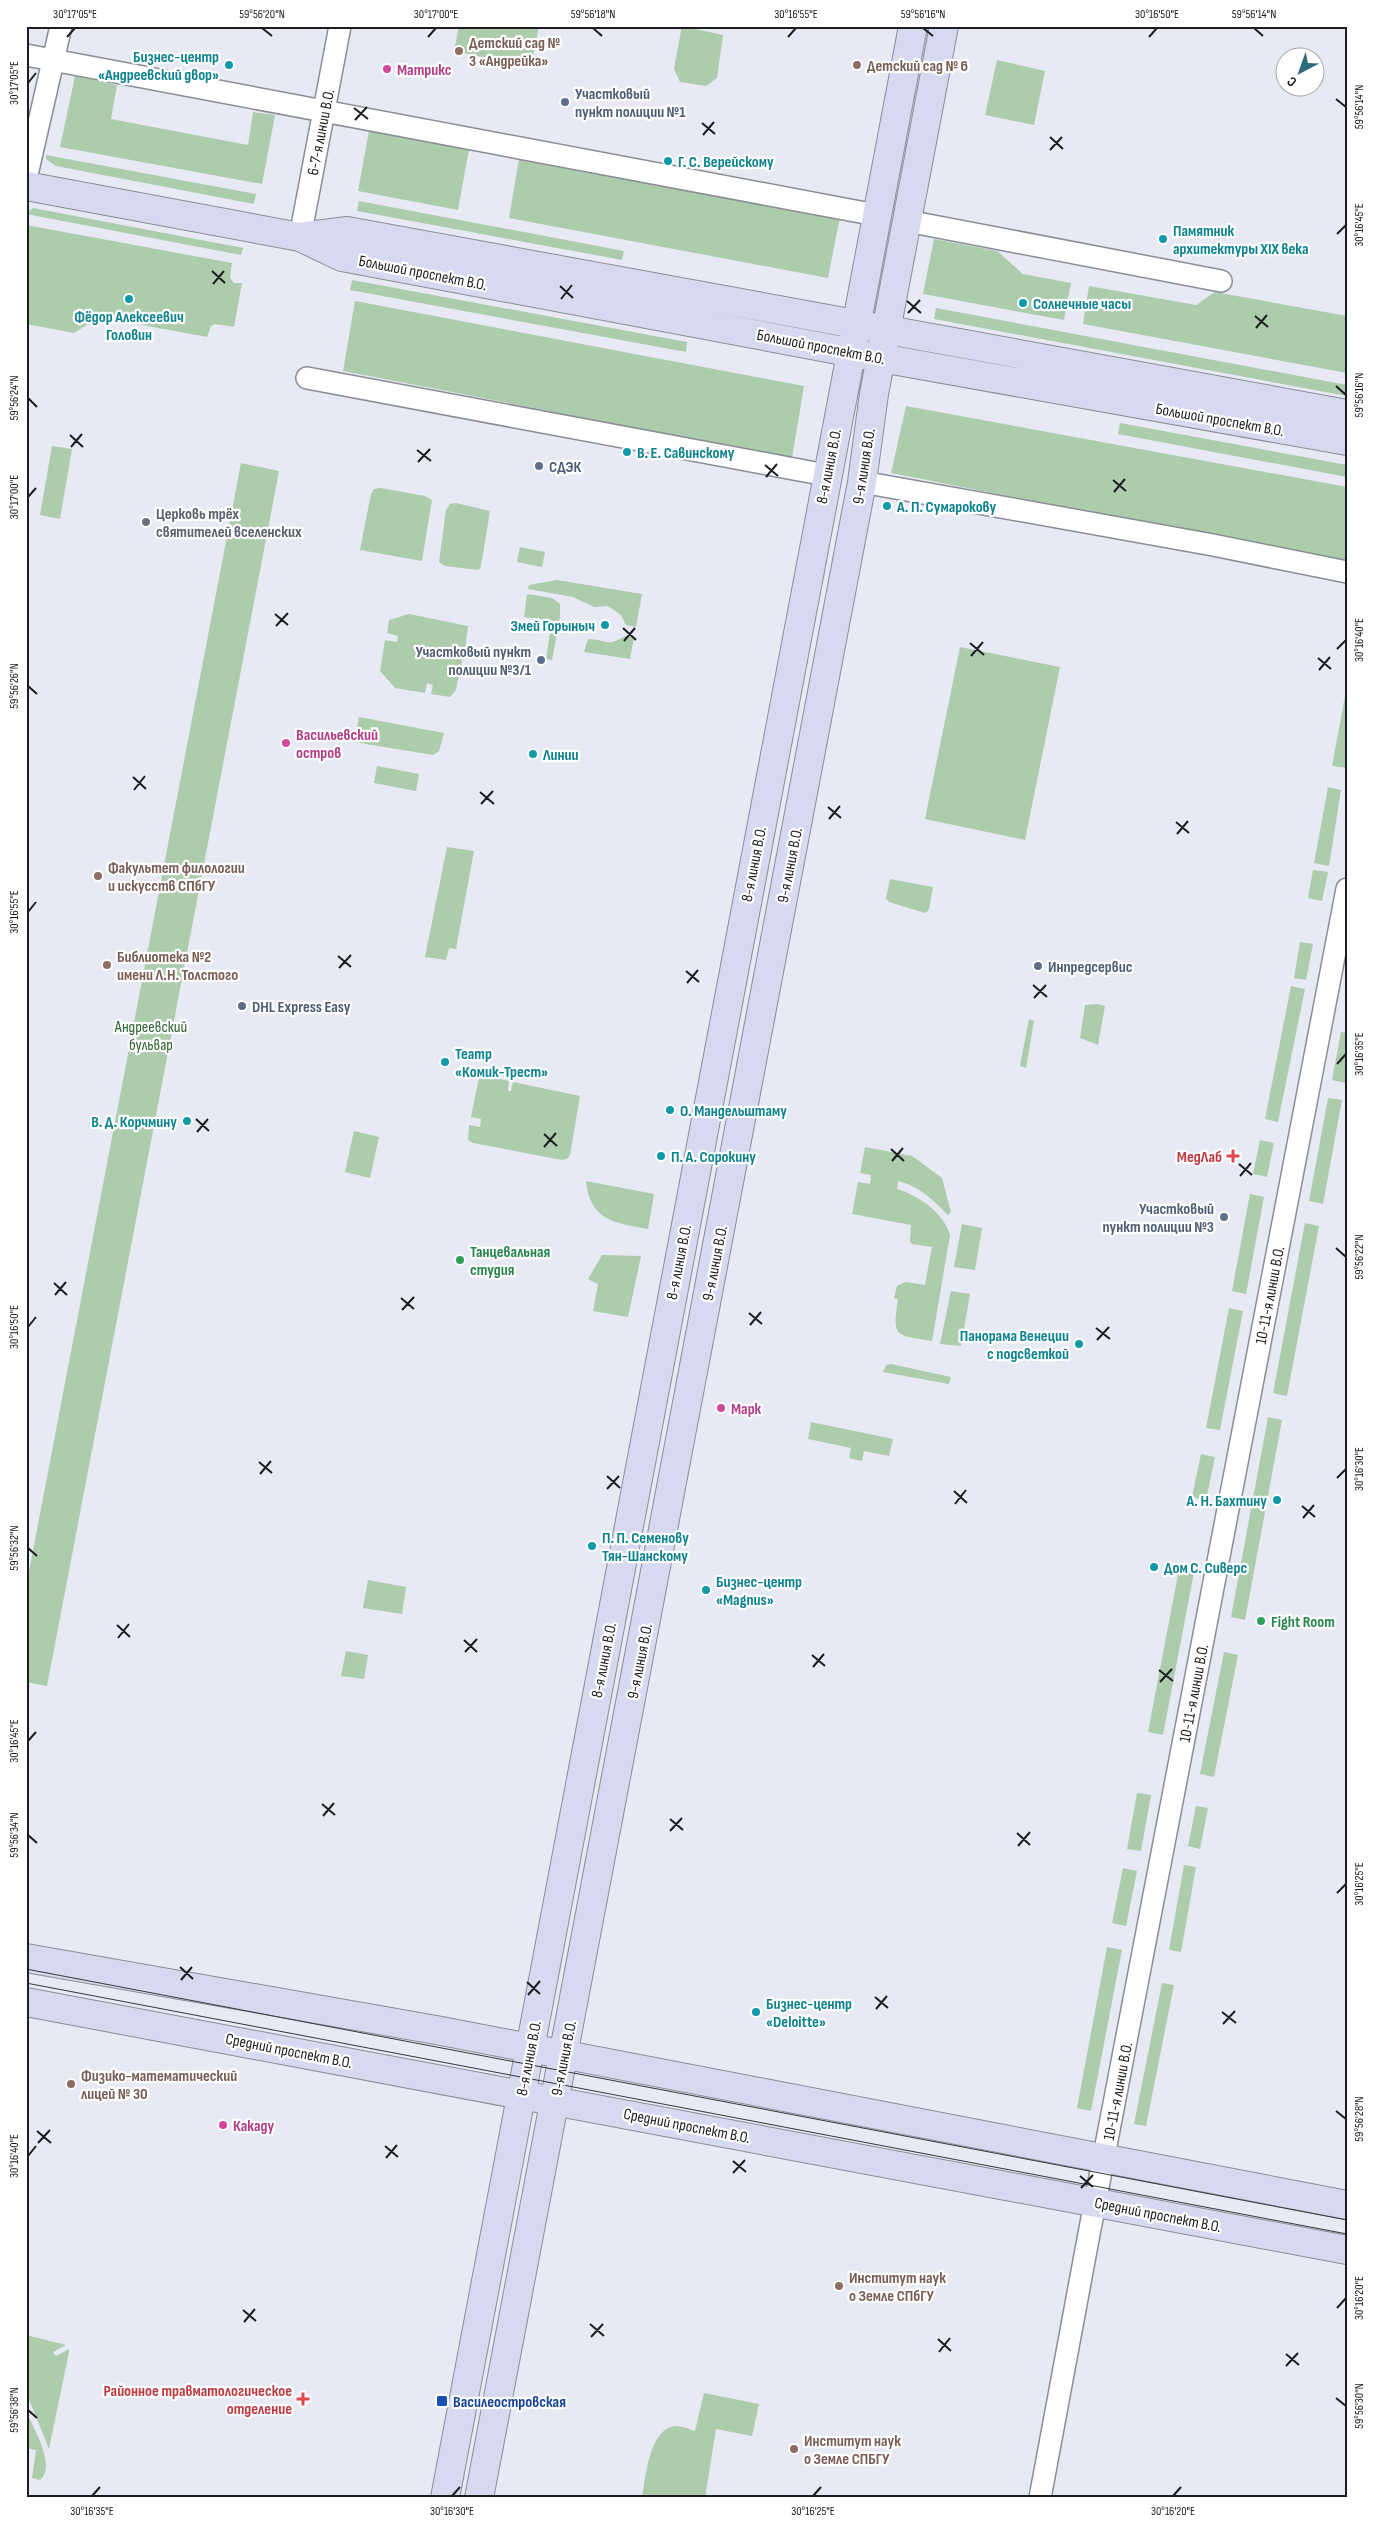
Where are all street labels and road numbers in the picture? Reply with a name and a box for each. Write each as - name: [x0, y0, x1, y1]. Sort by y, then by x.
- street label: 6-7-я линии В.О.: [304, 88, 339, 177]
- street label: Большой проспект В.О.: [357, 252, 488, 295]
- street label: Большой проспект В.О.: [755, 326, 886, 369]
- street label: Большой проспект В.О.: [1154, 400, 1285, 441]
- street label: 8-я линия В.О.: [813, 427, 846, 506]
- street label: 9-я линия В.О.: [849, 427, 880, 505]
- street label: 8-я линия В.О.: [738, 825, 771, 904]
- street label: 9-я линия В.О.: [774, 826, 807, 905]
- street label: 8-я линия В.О.: [663, 1223, 696, 1302]
- street label: 9-я линия В.О.: [699, 1224, 732, 1303]
- street label: 10-11-я линии В.О.: [1252, 1245, 1289, 1346]
- street label: 8-я линия В.О.: [588, 1621, 621, 1700]
- street label: 9-я линия В.О.: [624, 1622, 657, 1701]
- street label: 10-11-я линии В.О.: [1176, 1643, 1213, 1744]
- street label: 8-я линия В.О.: [513, 2019, 546, 2098]
- street label: 9-я линия В.О.: [548, 2019, 581, 2098]
- street label: Средний проспект В.О.: [224, 2030, 354, 2073]
- street label: 10-11-я линии В.О.: [1100, 2041, 1137, 2142]
- street label: Средний проспект В.О.: [622, 2105, 752, 2148]
- street label: Средний проспект В.О.: [1093, 2194, 1223, 2237]

